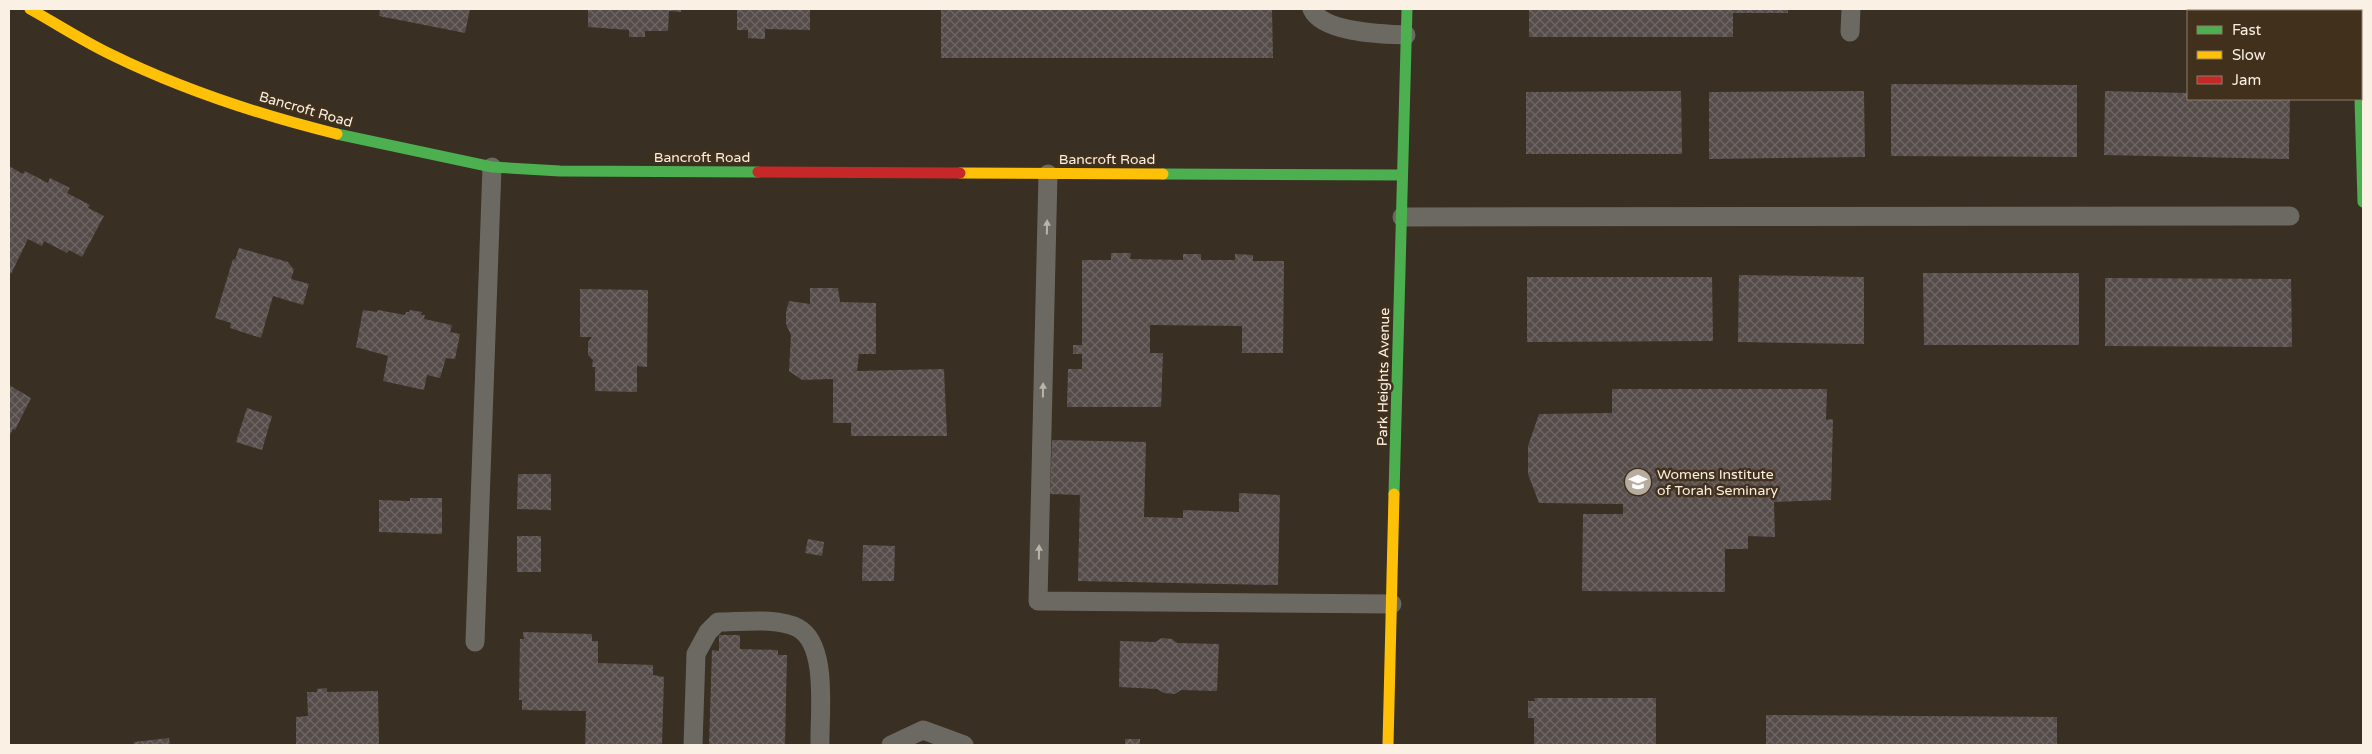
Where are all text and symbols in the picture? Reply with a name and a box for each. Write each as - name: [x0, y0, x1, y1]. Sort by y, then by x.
- legend: [2187, 10, 2362, 100]
- text: Fast: [2232, 21, 2262, 39]
- text: Slow: [2232, 46, 2266, 64]
- text: Jam: [2232, 71, 2261, 89]
- street label: Bancroft Road: [257, 88, 355, 131]
- street label: Bancroft Road: [654, 149, 750, 166]
- street label: Bancroft Road: [1059, 151, 1155, 168]
- one-way arrow: [1043, 219, 1051, 235]
- street label: Park Heights Avenue: [1374, 308, 1393, 446]
- one-way arrow: [1039, 382, 1047, 398]
- place label: Womens Institute of Torah Seminary: [1657, 466, 1779, 499]
- school or university icon: Womens Institute of Torah Seminary: [1623, 467, 1653, 497]
- one-way arrow: [1036, 544, 1044, 560]

